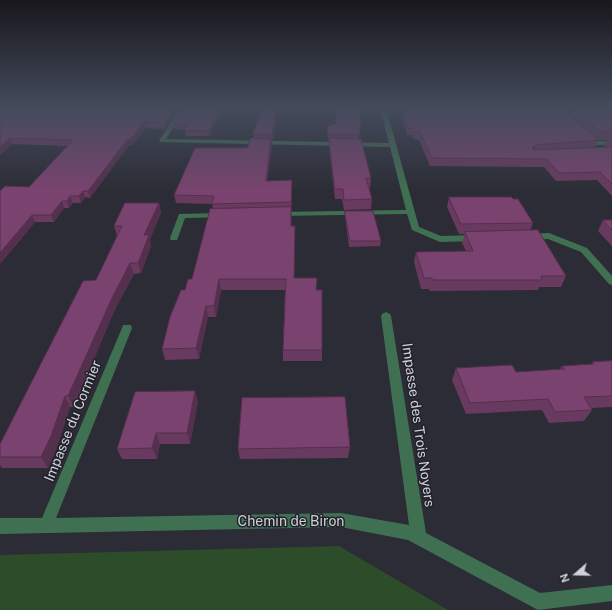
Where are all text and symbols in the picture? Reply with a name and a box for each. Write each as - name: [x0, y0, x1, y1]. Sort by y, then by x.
- street label: Impasse des Trois Noyers: [398, 342, 438, 508]
- street label: Impasse du Cormier: [41, 358, 105, 484]
- street label: Chemin de Biron: [238, 514, 344, 530]
- north arrow: [556, 554, 596, 594]
- text: N: [558, 572, 572, 584]

